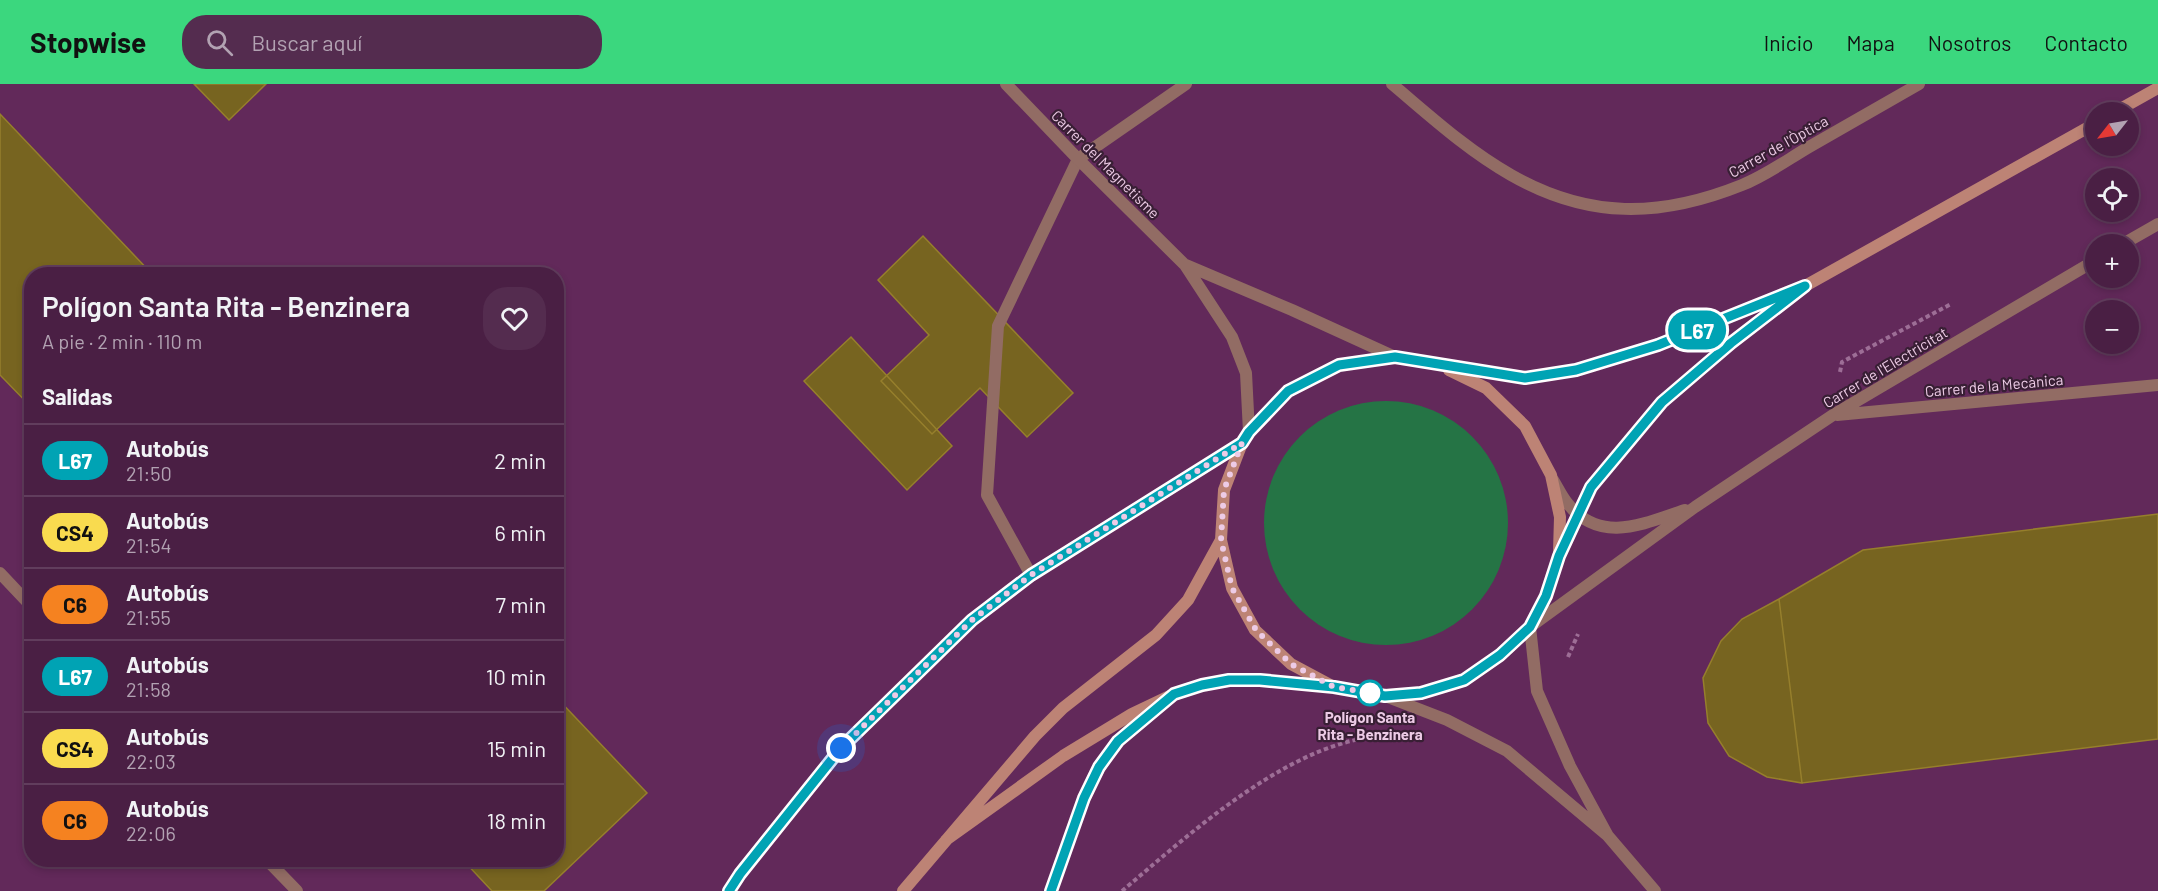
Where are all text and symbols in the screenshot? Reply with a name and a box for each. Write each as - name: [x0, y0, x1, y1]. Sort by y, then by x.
- search box: [182, 15, 602, 69]
- text: Stopwise: [30, 25, 146, 59]
- icon: search: [203, 26, 236, 59]
- text: Buscar aquí: [251, 29, 362, 55]
- text: Inicio: [1764, 30, 1814, 55]
- text: Mapa: [1847, 30, 1895, 55]
- text: Nosotros: [1928, 30, 2011, 55]
- text: Contacto: [2044, 30, 2128, 55]
- north arrow: [2085, 102, 2139, 156]
- map controls: [2085, 102, 2139, 354]
- street label: Carrer del Magnetisme: [1048, 106, 1164, 222]
- street label: Carrer de l'Òptica: [1725, 111, 1831, 181]
- button: locate: [2085, 168, 2139, 222]
- button: +: [2085, 234, 2139, 288]
- button: heart: [483, 287, 546, 350]
- text: Polígon Santa Rita - Benzinera: [42, 289, 410, 323]
- button: −: [2085, 300, 2139, 354]
- line badge: L67: [1662, 310, 1732, 350]
- text: L67: [1680, 318, 1714, 343]
- street label: Carrer de l'Electricitat: [1820, 323, 1950, 411]
- text: A pie · 2 min · 110 m: [42, 329, 202, 353]
- street label: Carrer de la Mecànica: [1924, 370, 2064, 400]
- text: Salidas: [42, 383, 113, 409]
- text: Autobús: [126, 435, 209, 461]
- text: 2 min: [494, 447, 546, 473]
- text: L67: [58, 448, 92, 473]
- text: 21:50: [126, 461, 172, 485]
- text: Autobús: [126, 507, 209, 533]
- text: 6 min: [495, 519, 546, 545]
- text: CS4: [56, 520, 94, 545]
- text: 21:54: [126, 533, 172, 557]
- text: Autobús: [126, 579, 209, 605]
- text: 7 min: [496, 591, 546, 617]
- text: C6: [63, 592, 87, 617]
- text: 21:55: [126, 605, 171, 629]
- text: Autobús: [126, 651, 209, 677]
- text: 10 min: [486, 663, 546, 689]
- text: L67: [58, 664, 92, 689]
- text: 21:58: [126, 677, 171, 701]
- marker: Polígon Santa Rita - Benzinera: [1357, 680, 1383, 706]
- place label: Polígon Santa Rita - Benzinera: [1317, 708, 1423, 743]
- text: Autobús: [126, 723, 209, 749]
- your location: [826, 733, 856, 763]
- text: 15 min: [487, 735, 546, 761]
- text: CS4: [56, 736, 94, 761]
- text: 22:03: [126, 749, 176, 773]
- text: Autobús: [126, 795, 209, 821]
- text: 18 min: [487, 807, 546, 833]
- text: C6: [63, 808, 87, 833]
- text: 22:06: [126, 821, 176, 845]

